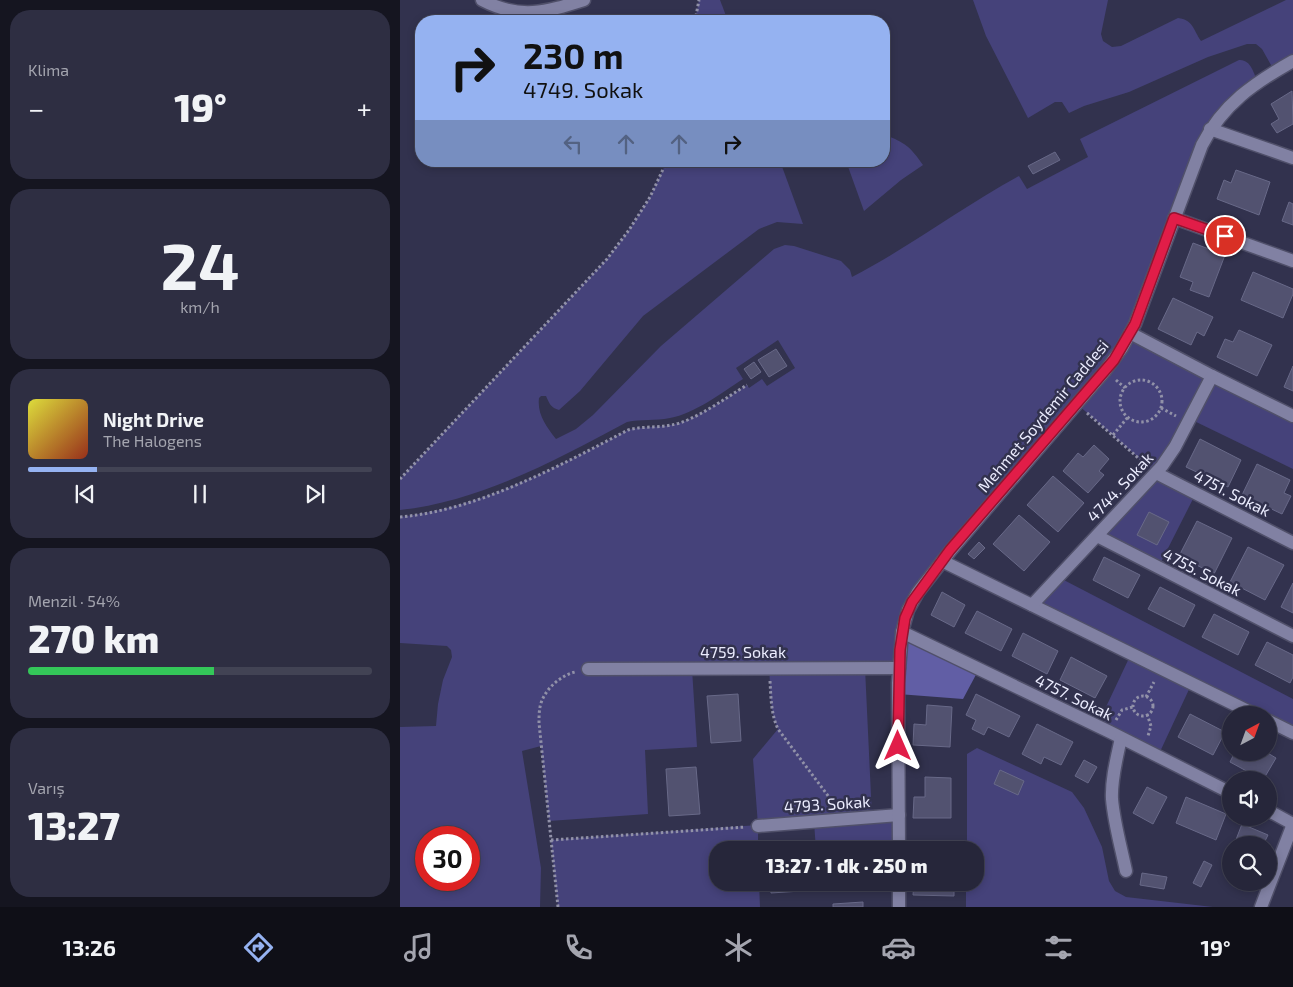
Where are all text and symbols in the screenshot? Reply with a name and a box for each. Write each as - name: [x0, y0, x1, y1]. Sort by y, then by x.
- text: 230 m: [523, 34, 624, 76]
- icon: right: [440, 35, 505, 100]
- text: Klima: [28, 60, 69, 79]
- text: 4749. Sokak: [523, 76, 643, 102]
- text: 19°: [174, 84, 227, 130]
- text: −: [28, 91, 44, 125]
- text: +: [357, 91, 372, 125]
- icon: left: [559, 130, 587, 158]
- icon: ahead: [612, 130, 640, 158]
- icon: ahead: [665, 130, 693, 158]
- icon: right: [718, 130, 746, 158]
- pin: [1204, 215, 1246, 257]
- icon: arrive: [1211, 222, 1239, 250]
- text: 24: [160, 225, 240, 303]
- text: km/h: [180, 297, 220, 316]
- street label: Mehmet Soydemir Caddesi: [973, 336, 1112, 496]
- text: Night Drive: [103, 408, 204, 431]
- text: The Halogens: [103, 431, 202, 450]
- street label: 4744. Sokak: [1083, 448, 1157, 525]
- street label: 4751. Sokak: [1191, 465, 1274, 520]
- icon: previous: [71, 480, 99, 508]
- icon: pause: [186, 480, 214, 508]
- icon: next: [301, 480, 329, 508]
- street label: 4755. Sokak: [1160, 544, 1245, 599]
- text: Menzil · 54%: [28, 591, 120, 610]
- text: 270 km: [28, 615, 159, 661]
- street label: 4759. Sokak: [700, 642, 786, 661]
- street label: 4757. Sokak: [1032, 670, 1116, 724]
- north arrow: [1222, 706, 1278, 761]
- map controls: [1222, 706, 1277, 891]
- position arrow: [871, 719, 923, 771]
- button: sound: [1222, 771, 1277, 826]
- text: Varış: [28, 778, 65, 797]
- street label: 4793. Sokak: [783, 791, 871, 816]
- text: 13:27: [28, 802, 120, 848]
- speed limit sign: 30: [415, 826, 480, 891]
- button: search: [1222, 836, 1277, 891]
- text: 13:27 · 1 dk · 250 m: [765, 854, 928, 877]
- icon: directions: [241, 930, 276, 965]
- icon: music: [401, 930, 436, 965]
- icon: phone: [561, 930, 596, 965]
- icon: climate: [721, 930, 756, 965]
- icon: car: [881, 930, 916, 965]
- icon: filters: [1041, 930, 1076, 965]
- text: 13:26: [62, 934, 116, 960]
- text: 19°: [1200, 934, 1231, 960]

